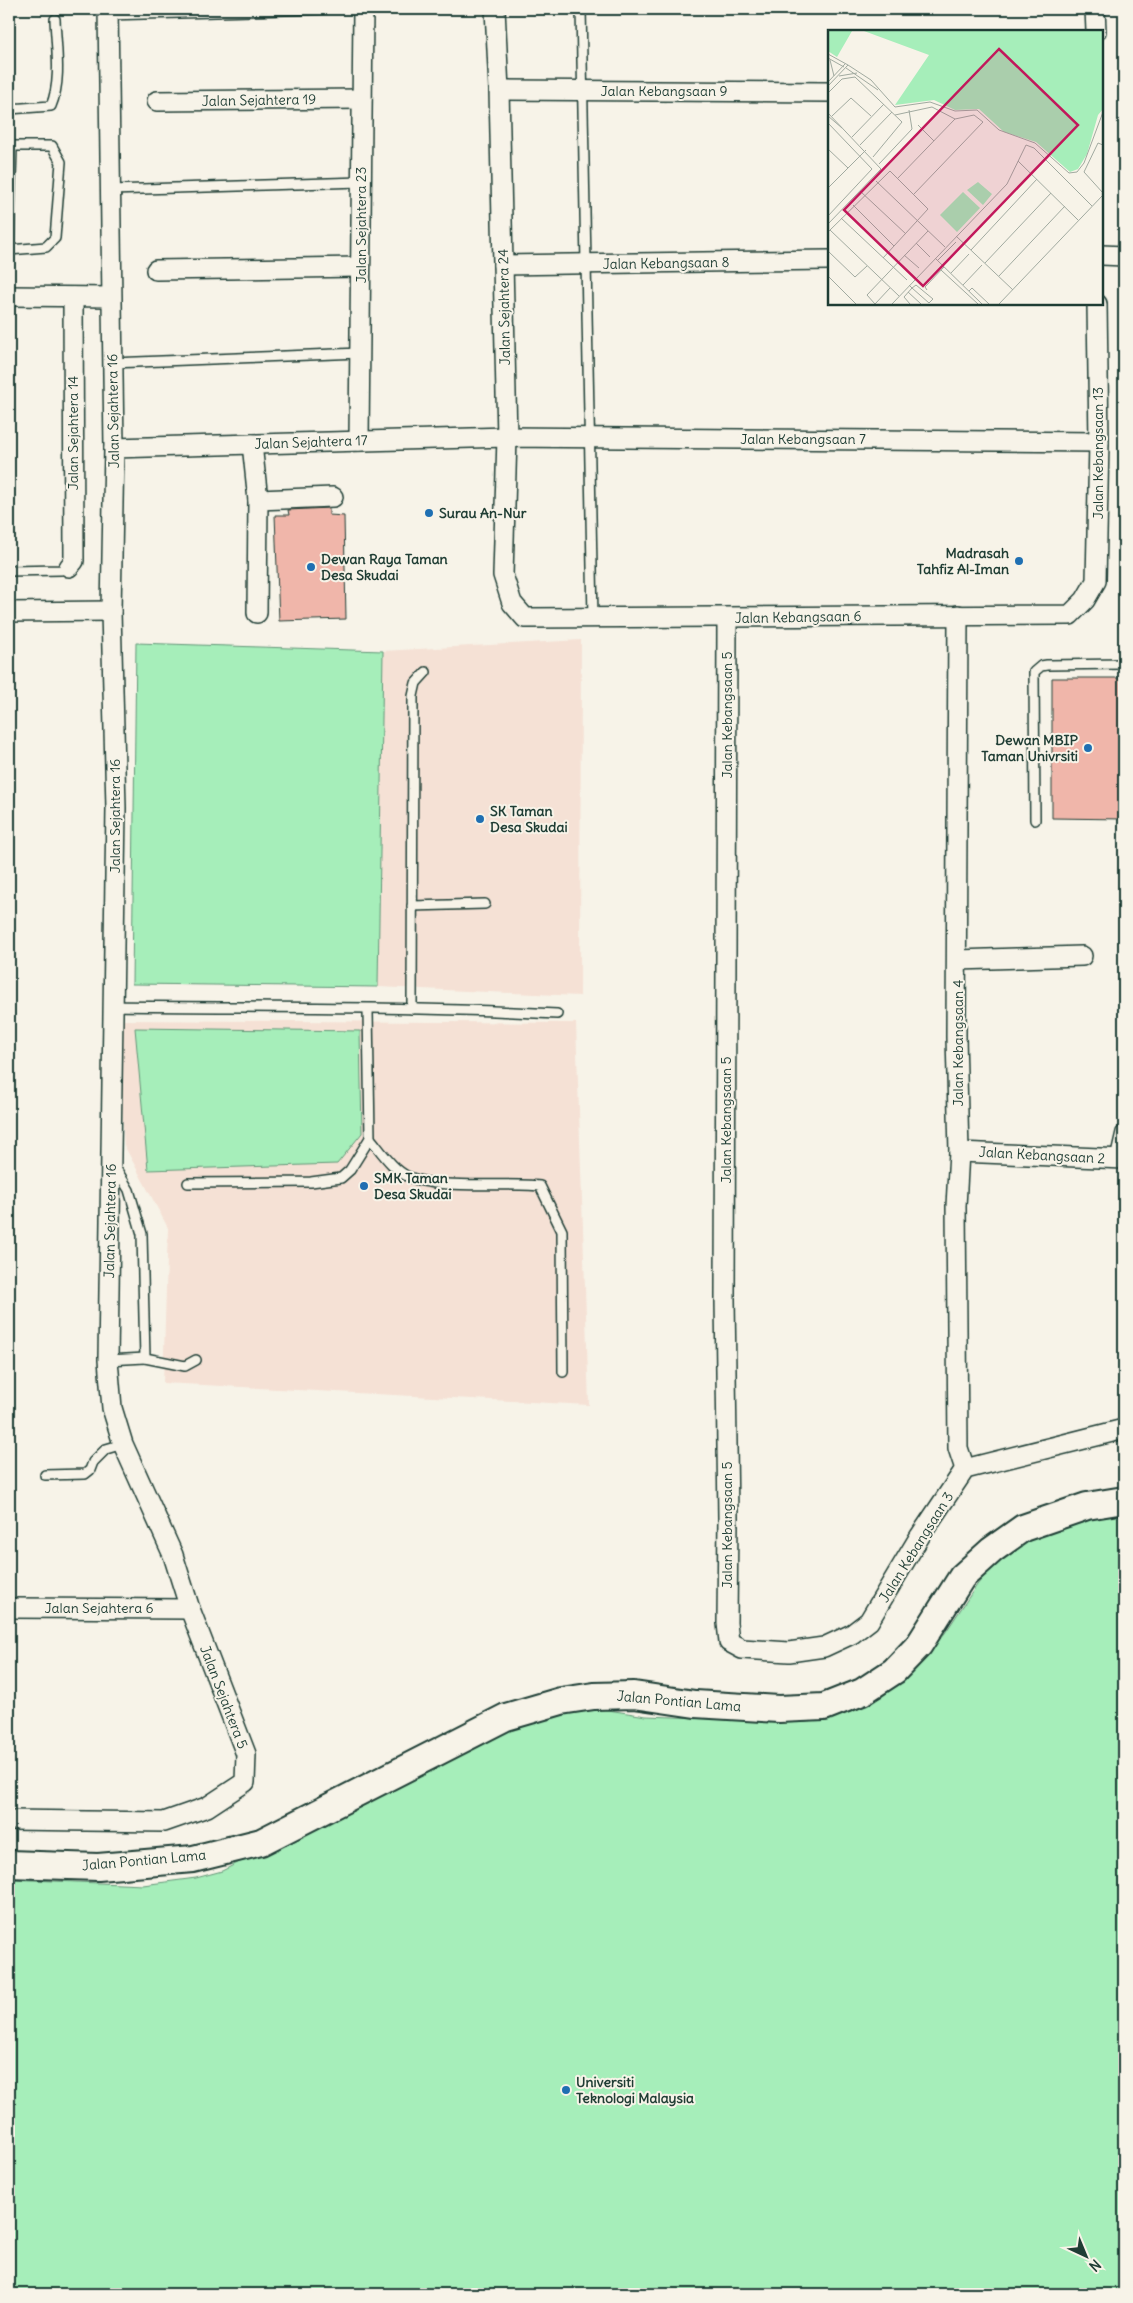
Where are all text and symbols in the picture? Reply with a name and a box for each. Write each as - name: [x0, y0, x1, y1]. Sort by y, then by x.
- inset map: [828, 30, 1103, 305]
- street label: Jalan Kebangsaan 9: [601, 82, 727, 100]
- street label: Jalan Sejahtera 19: [202, 90, 316, 110]
- street label: Jalan Sejahtera 23: [352, 167, 370, 283]
- street label: Jalan Sejahtera 24: [494, 249, 514, 365]
- street label: Jalan Kebangsaan 8: [602, 253, 730, 273]
- street label: Jalan Sejahtera 16: [103, 354, 123, 468]
- street label: Jalan Sejahtera 14: [64, 376, 82, 490]
- street label: Jalan Kebangsaan 13: [1089, 387, 1107, 519]
- street label: Jalan Kebangsaan 7: [740, 430, 866, 448]
- street label: Jalan Sejahtera 17: [254, 431, 368, 453]
- place label: Surau An-Nur: [439, 504, 527, 522]
- marker: Surau An-Nur: [423, 507, 435, 519]
- place label: Madrasah Tahfiz Al-Iman: [917, 544, 1009, 578]
- place label: Dewan Raya Taman Desa Skudai: [321, 550, 448, 584]
- marker: Madrasah Tahfiz Al-Iman: [1013, 555, 1025, 567]
- marker: Dewan Raya Taman Desa Skudai: [305, 561, 317, 573]
- street label: Jalan Kebangsaan 6: [734, 607, 862, 627]
- street label: Jalan Kebangsaan 5: [718, 652, 736, 778]
- place label: Dewan MBIP Taman Univrsiti: [981, 731, 1079, 765]
- marker: Dewan MBIP Taman Univrsiti: [1082, 742, 1094, 754]
- street label: Jalan Sejahtera 16: [106, 759, 124, 873]
- place label: SK Taman Desa Skudai: [490, 802, 568, 836]
- marker: SK Taman Desa Skudai: [474, 813, 486, 825]
- street label: Jalan Kebangsaan 4: [949, 980, 967, 1106]
- street label: Jalan Kebangsaan 5: [717, 1057, 735, 1183]
- street label: Jalan Kebangsaan 2: [978, 1143, 1106, 1167]
- street label: Jalan Sejahtera 16: [100, 1164, 120, 1278]
- place label: SMK Taman Desa Skudai: [374, 1169, 452, 1203]
- marker: SMK Taman Desa Skudai: [358, 1180, 370, 1192]
- street label: Jalan Kebangsaan 5: [718, 1462, 736, 1588]
- street label: Jalan Kebangsaan 3: [875, 1488, 957, 1606]
- street label: Jalan Sejahtera 6: [44, 1599, 154, 1617]
- street label: Jalan Sejahtera 5: [196, 1643, 252, 1751]
- street label: Jalan Pontian Lama: [616, 1687, 742, 1715]
- street label: Jalan Pontian Lama: [81, 1846, 207, 1874]
- place label: Universiti Teknologi Malaysia: [576, 2073, 694, 2107]
- marker: Universiti Teknologi Malaysia: [560, 2084, 572, 2096]
- north arrow: [1060, 2230, 1110, 2280]
- text: N: [1085, 2256, 1105, 2275]

